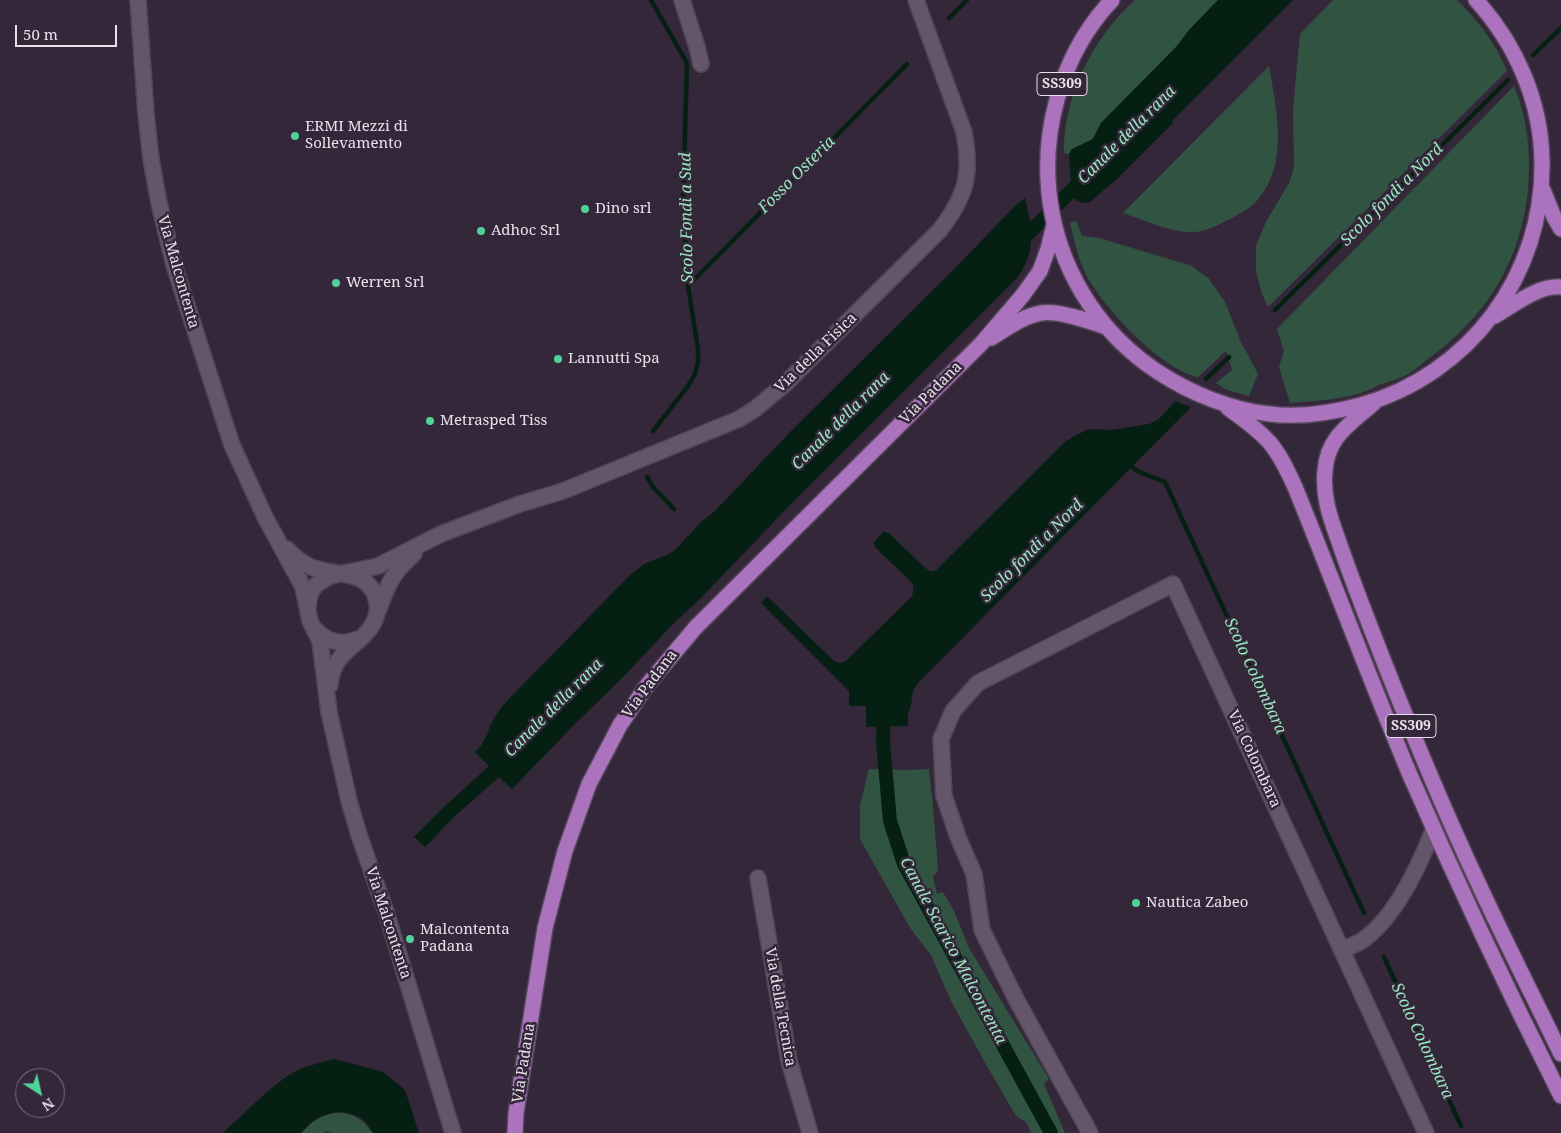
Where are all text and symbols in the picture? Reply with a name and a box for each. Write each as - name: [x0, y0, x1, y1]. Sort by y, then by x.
- scale bar: [18, 15, 120, 47]
- text: 50 m: [23, 24, 58, 44]
- road number: SS309: [1037, 72, 1087, 96]
- water label: Canale della rana: [1074, 82, 1180, 188]
- place label: ERMI Mezzi di Sollevamento: [305, 118, 408, 153]
- marker: ERMI Mezzi di Sollevamento: [289, 130, 301, 142]
- water label: Fosso Osteria: [755, 133, 839, 217]
- water label: Scolo fondi a Nord: [1337, 140, 1447, 250]
- water label: Scolo Fondi a Sud: [676, 152, 698, 284]
- place label: Dino srl: [595, 200, 651, 218]
- marker: Dino srl: [579, 203, 591, 215]
- street label: Via Malcontenta: [153, 213, 203, 331]
- place label: Adhoc Srl: [491, 222, 560, 240]
- marker: Adhoc Srl: [475, 225, 487, 237]
- place label: Werren Srl: [346, 274, 424, 292]
- marker: Werren Srl: [330, 277, 342, 289]
- street label: Via della Fisica: [771, 309, 861, 397]
- place label: Lannutti Spa: [568, 350, 660, 368]
- marker: Lannutti Spa: [552, 353, 564, 365]
- street label: Via Padana: [896, 358, 966, 428]
- water label: Canale della rana: [788, 368, 894, 474]
- place label: Metrasped Tiss: [440, 412, 547, 430]
- marker: Metrasped Tiss: [424, 415, 436, 427]
- water label: Scolo fondi a Nord: [977, 496, 1087, 606]
- water label: Scolo Colombara: [1220, 615, 1290, 737]
- street label: Via Padana: [619, 646, 681, 722]
- water label: Canale della rana: [501, 655, 607, 761]
- street label: Via Colombara: [1224, 707, 1284, 811]
- road number: SS309: [1386, 714, 1436, 738]
- water label: Canale Scarico Malcontenta: [896, 854, 1010, 1048]
- street label: Via Malcontenta: [361, 865, 415, 981]
- place label: Nautica Zabeo: [1146, 894, 1248, 912]
- marker: Nautica Zabeo: [1130, 897, 1142, 909]
- place label: Malcontenta Padana: [420, 921, 510, 956]
- marker: Malcontenta Padana: [404, 933, 416, 945]
- street label: Via della Tecnica: [761, 946, 799, 1068]
- water label: Scolo Colombara: [1387, 980, 1457, 1102]
- street label: Via Padana: [509, 1022, 539, 1104]
- north arrow: [15, 1068, 65, 1118]
- text: N: [38, 1094, 58, 1116]

